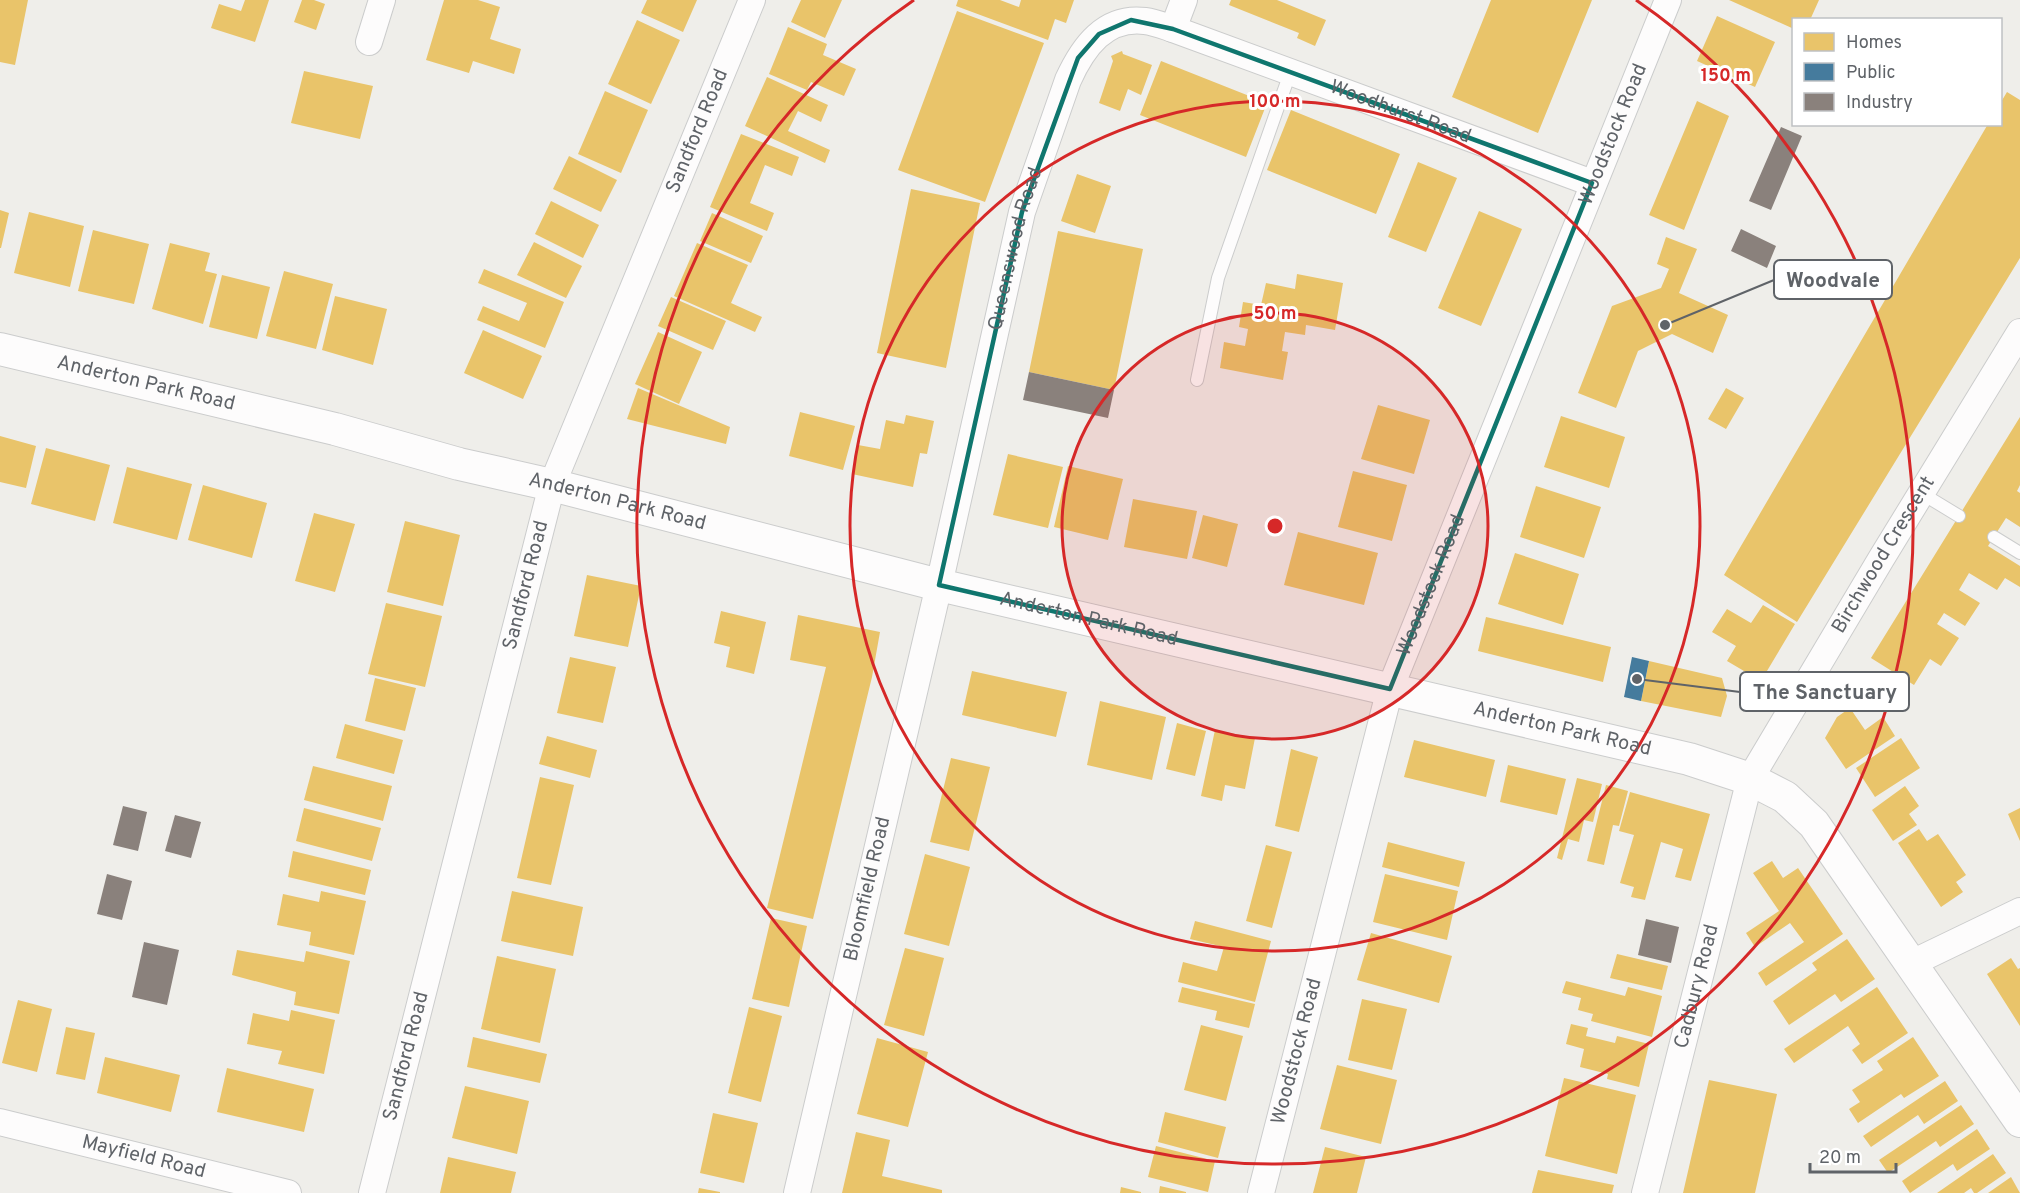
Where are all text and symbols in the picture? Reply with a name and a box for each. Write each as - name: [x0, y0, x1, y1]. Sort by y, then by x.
- legend: [1792, 18, 2002, 126]
- text: Homes: [1846, 32, 1902, 55]
- street label: Woodstock Road: [1573, 60, 1654, 209]
- text: Public: [1846, 62, 1896, 85]
- street label: Sandford Road: [661, 65, 735, 198]
- text: 150 m: [1701, 65, 1751, 88]
- street label: Woodhurst Road: [1326, 75, 1474, 150]
- text: 100 m: [1249, 91, 1301, 114]
- text: Industry: [1846, 92, 1913, 115]
- street label: Queenswood Road: [983, 164, 1050, 333]
- callout: Woodvale: [1774, 260, 1892, 299]
- text: Woodvale: [1786, 268, 1880, 295]
- text: 50 m: [1253, 303, 1297, 326]
- street label: Anderton Park Road: [54, 350, 238, 418]
- street label: Anderton Park Road: [526, 467, 709, 537]
- street label: Birchwood Crescent: [1826, 472, 1941, 638]
- street label: Woodstock Road: [1392, 511, 1472, 660]
- centre of rings: [1265, 516, 1285, 536]
- street label: Sandford Road: [498, 518, 555, 653]
- street label: Anderton Park Road: [997, 586, 1180, 653]
- callout: The Sanctuary: [1740, 672, 1909, 711]
- text: The Sanctuary: [1753, 680, 1897, 707]
- street label: Anderton Park Road: [1470, 696, 1654, 763]
- street label: Bloomfield Road: [838, 814, 897, 964]
- street label: Cadbury Road: [1669, 922, 1726, 1051]
- street label: Woodstock Road: [1266, 976, 1328, 1128]
- street label: Sandford Road: [378, 989, 436, 1124]
- street label: Mayfield Road: [79, 1130, 208, 1185]
- scale bar: [1810, 1136, 1896, 1174]
- text: 20 m: [1819, 1147, 1861, 1170]

